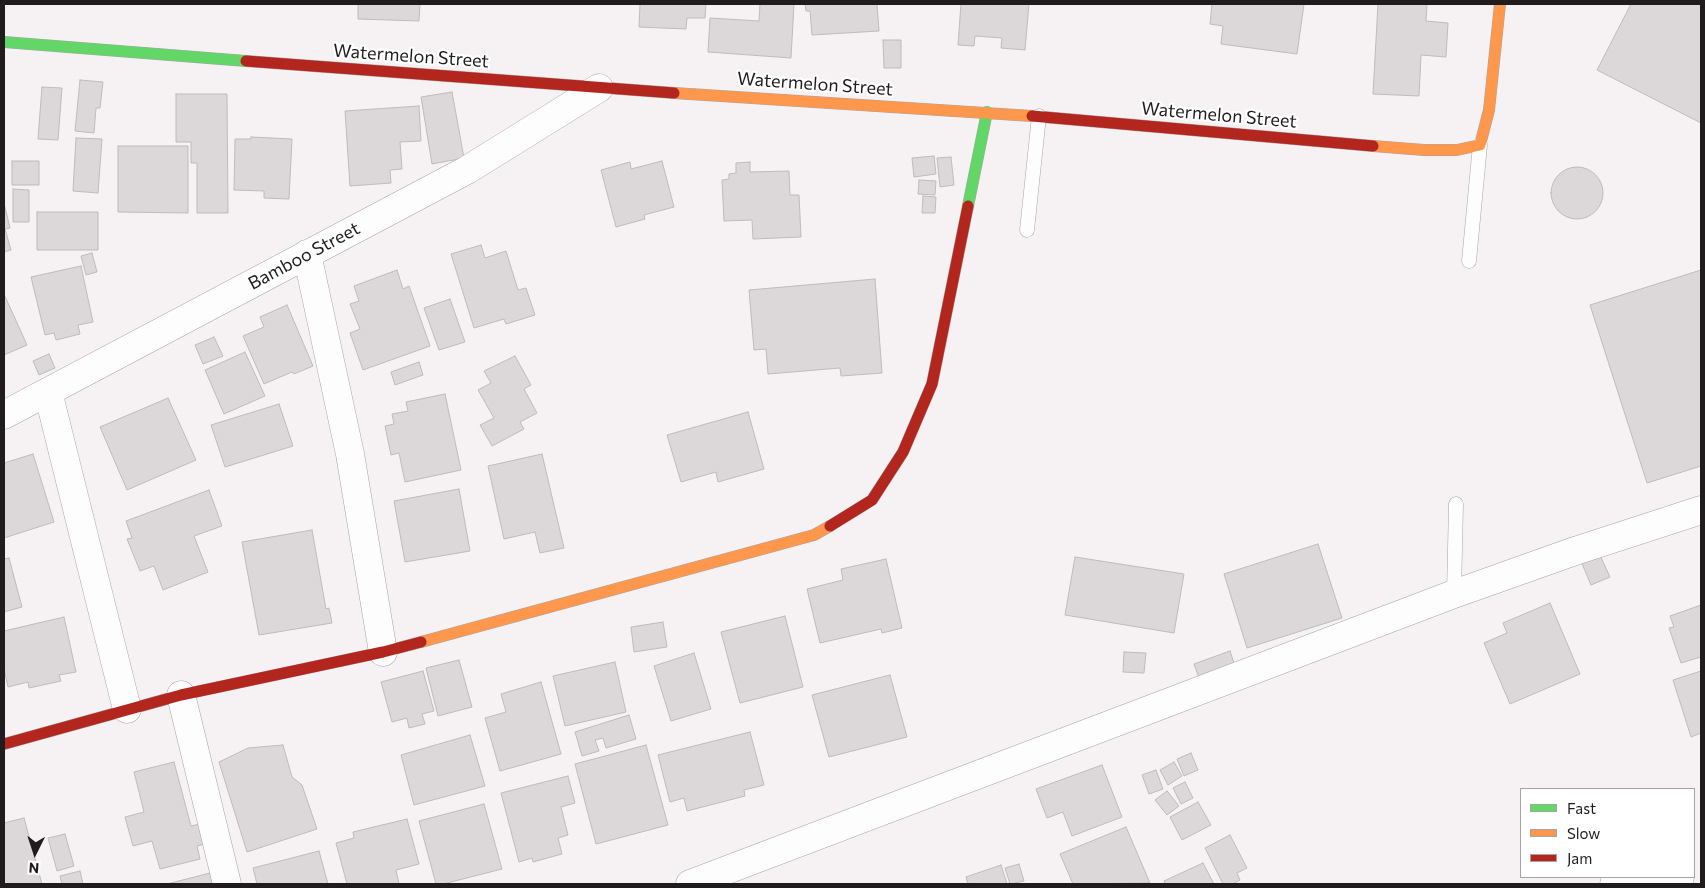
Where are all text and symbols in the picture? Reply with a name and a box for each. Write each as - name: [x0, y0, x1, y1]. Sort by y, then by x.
- street label: Watermelon Street: [332, 40, 490, 72]
- street label: Watermelon Street: [736, 68, 894, 100]
- street label: Watermelon Street: [1140, 97, 1298, 133]
- street label: Bamboo Street: [245, 218, 363, 294]
- legend: [1520, 788, 1695, 878]
- text: Fast: [1567, 799, 1596, 817]
- text: Slow: [1567, 824, 1600, 842]
- north arrow: [10, 828, 60, 878]
- text: Jam: [1567, 849, 1592, 867]
- text: N: [28, 860, 40, 877]

